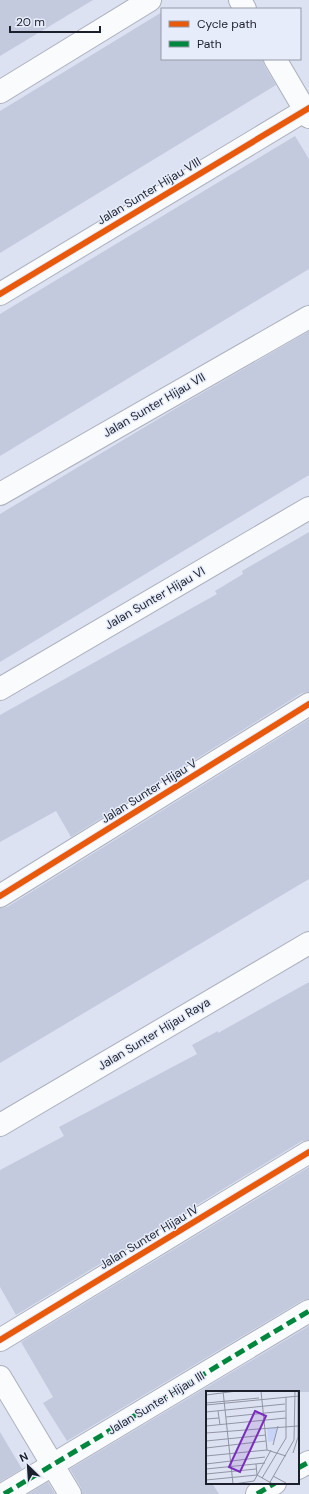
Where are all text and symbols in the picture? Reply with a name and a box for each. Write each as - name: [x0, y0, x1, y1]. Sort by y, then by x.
- scale bar: [10, 8, 100, 34]
- legend: [161, 8, 301, 60]
- text: 20 m: [16, 14, 45, 30]
- text: Cycle path: [197, 16, 257, 32]
- text: Path: [197, 36, 222, 52]
- street label: Jalan Sunter Hijau VIII: [94, 154, 204, 228]
- street label: Jalan Sunter Hijau VII: [100, 369, 208, 441]
- street label: Jalan Sunter Hijau VI: [102, 563, 208, 633]
- street label: Jalan Sunter Hijau V: [98, 755, 200, 827]
- street label: Jalan Sunter Hijau Raya: [95, 994, 213, 1074]
- street label: Jalan Sunter Hijau IV: [96, 1201, 202, 1273]
- street label: Jalan Sunter Hijau III: [105, 1368, 207, 1438]
- inset map: [206, 1391, 299, 1484]
- north arrow: [8, 1446, 48, 1486]
- text: N: [17, 1449, 30, 1465]

